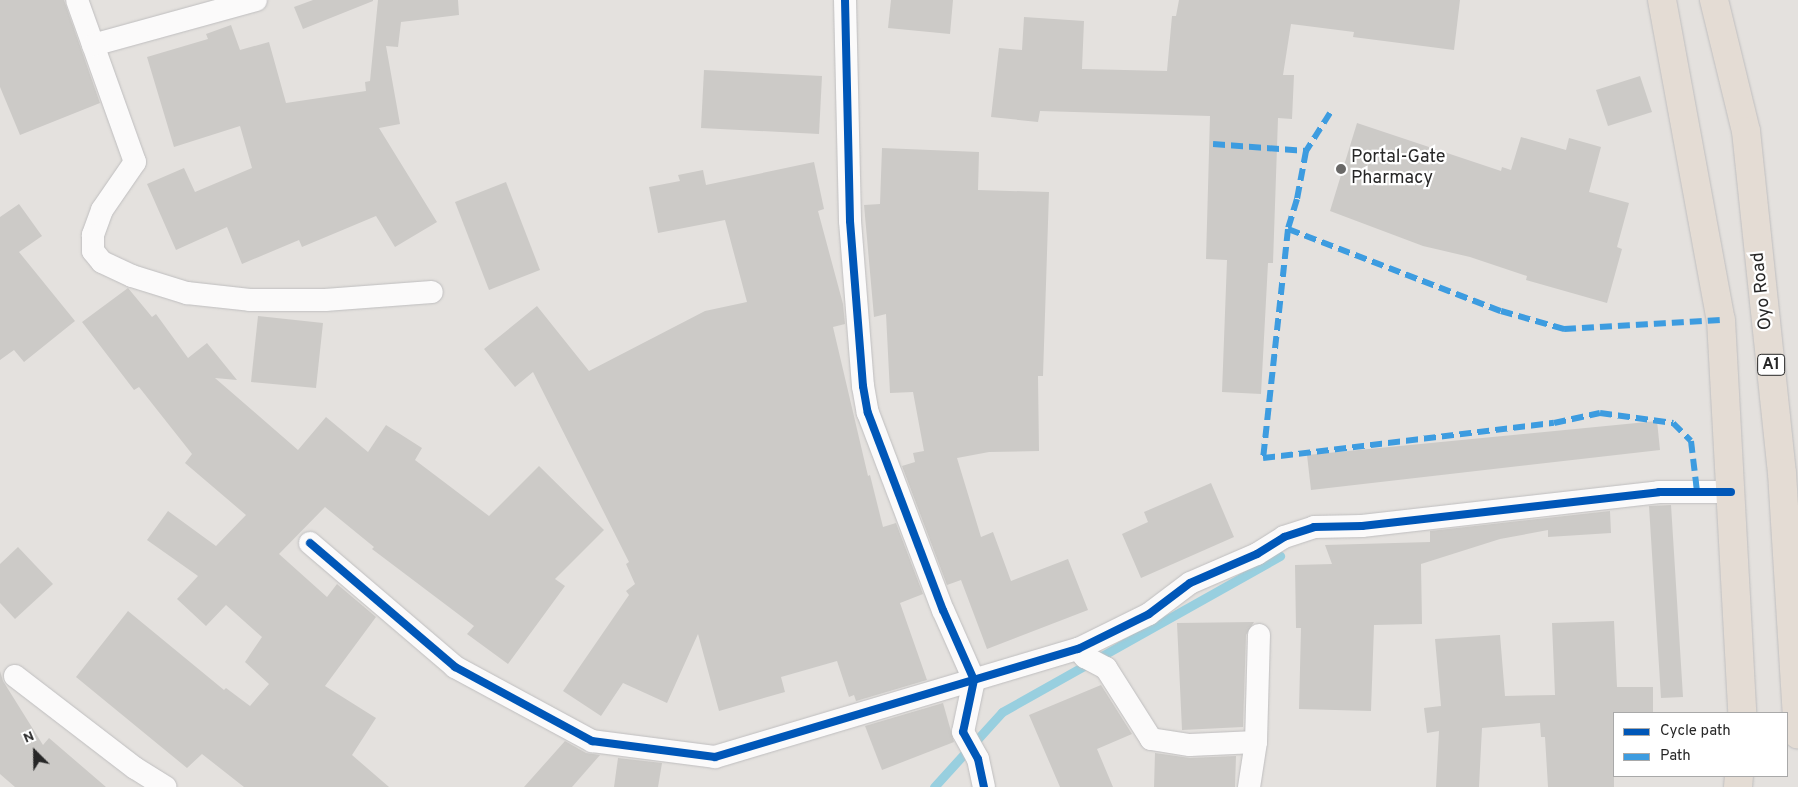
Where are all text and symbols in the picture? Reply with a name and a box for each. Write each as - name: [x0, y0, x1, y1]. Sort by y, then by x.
- place label: Portal-Gate Pharmacy: [1351, 148, 1445, 190]
- marker: Portal-Gate Pharmacy: [1335, 163, 1347, 175]
- street label: Oyo Road: [1748, 251, 1778, 331]
- road number: A1: [1756, 352, 1786, 378]
- legend: [1613, 712, 1788, 777]
- text: Cycle path: [1660, 722, 1731, 741]
- north arrow: [10, 727, 60, 777]
- text: N: [21, 728, 37, 748]
- text: Path: [1660, 747, 1691, 766]

